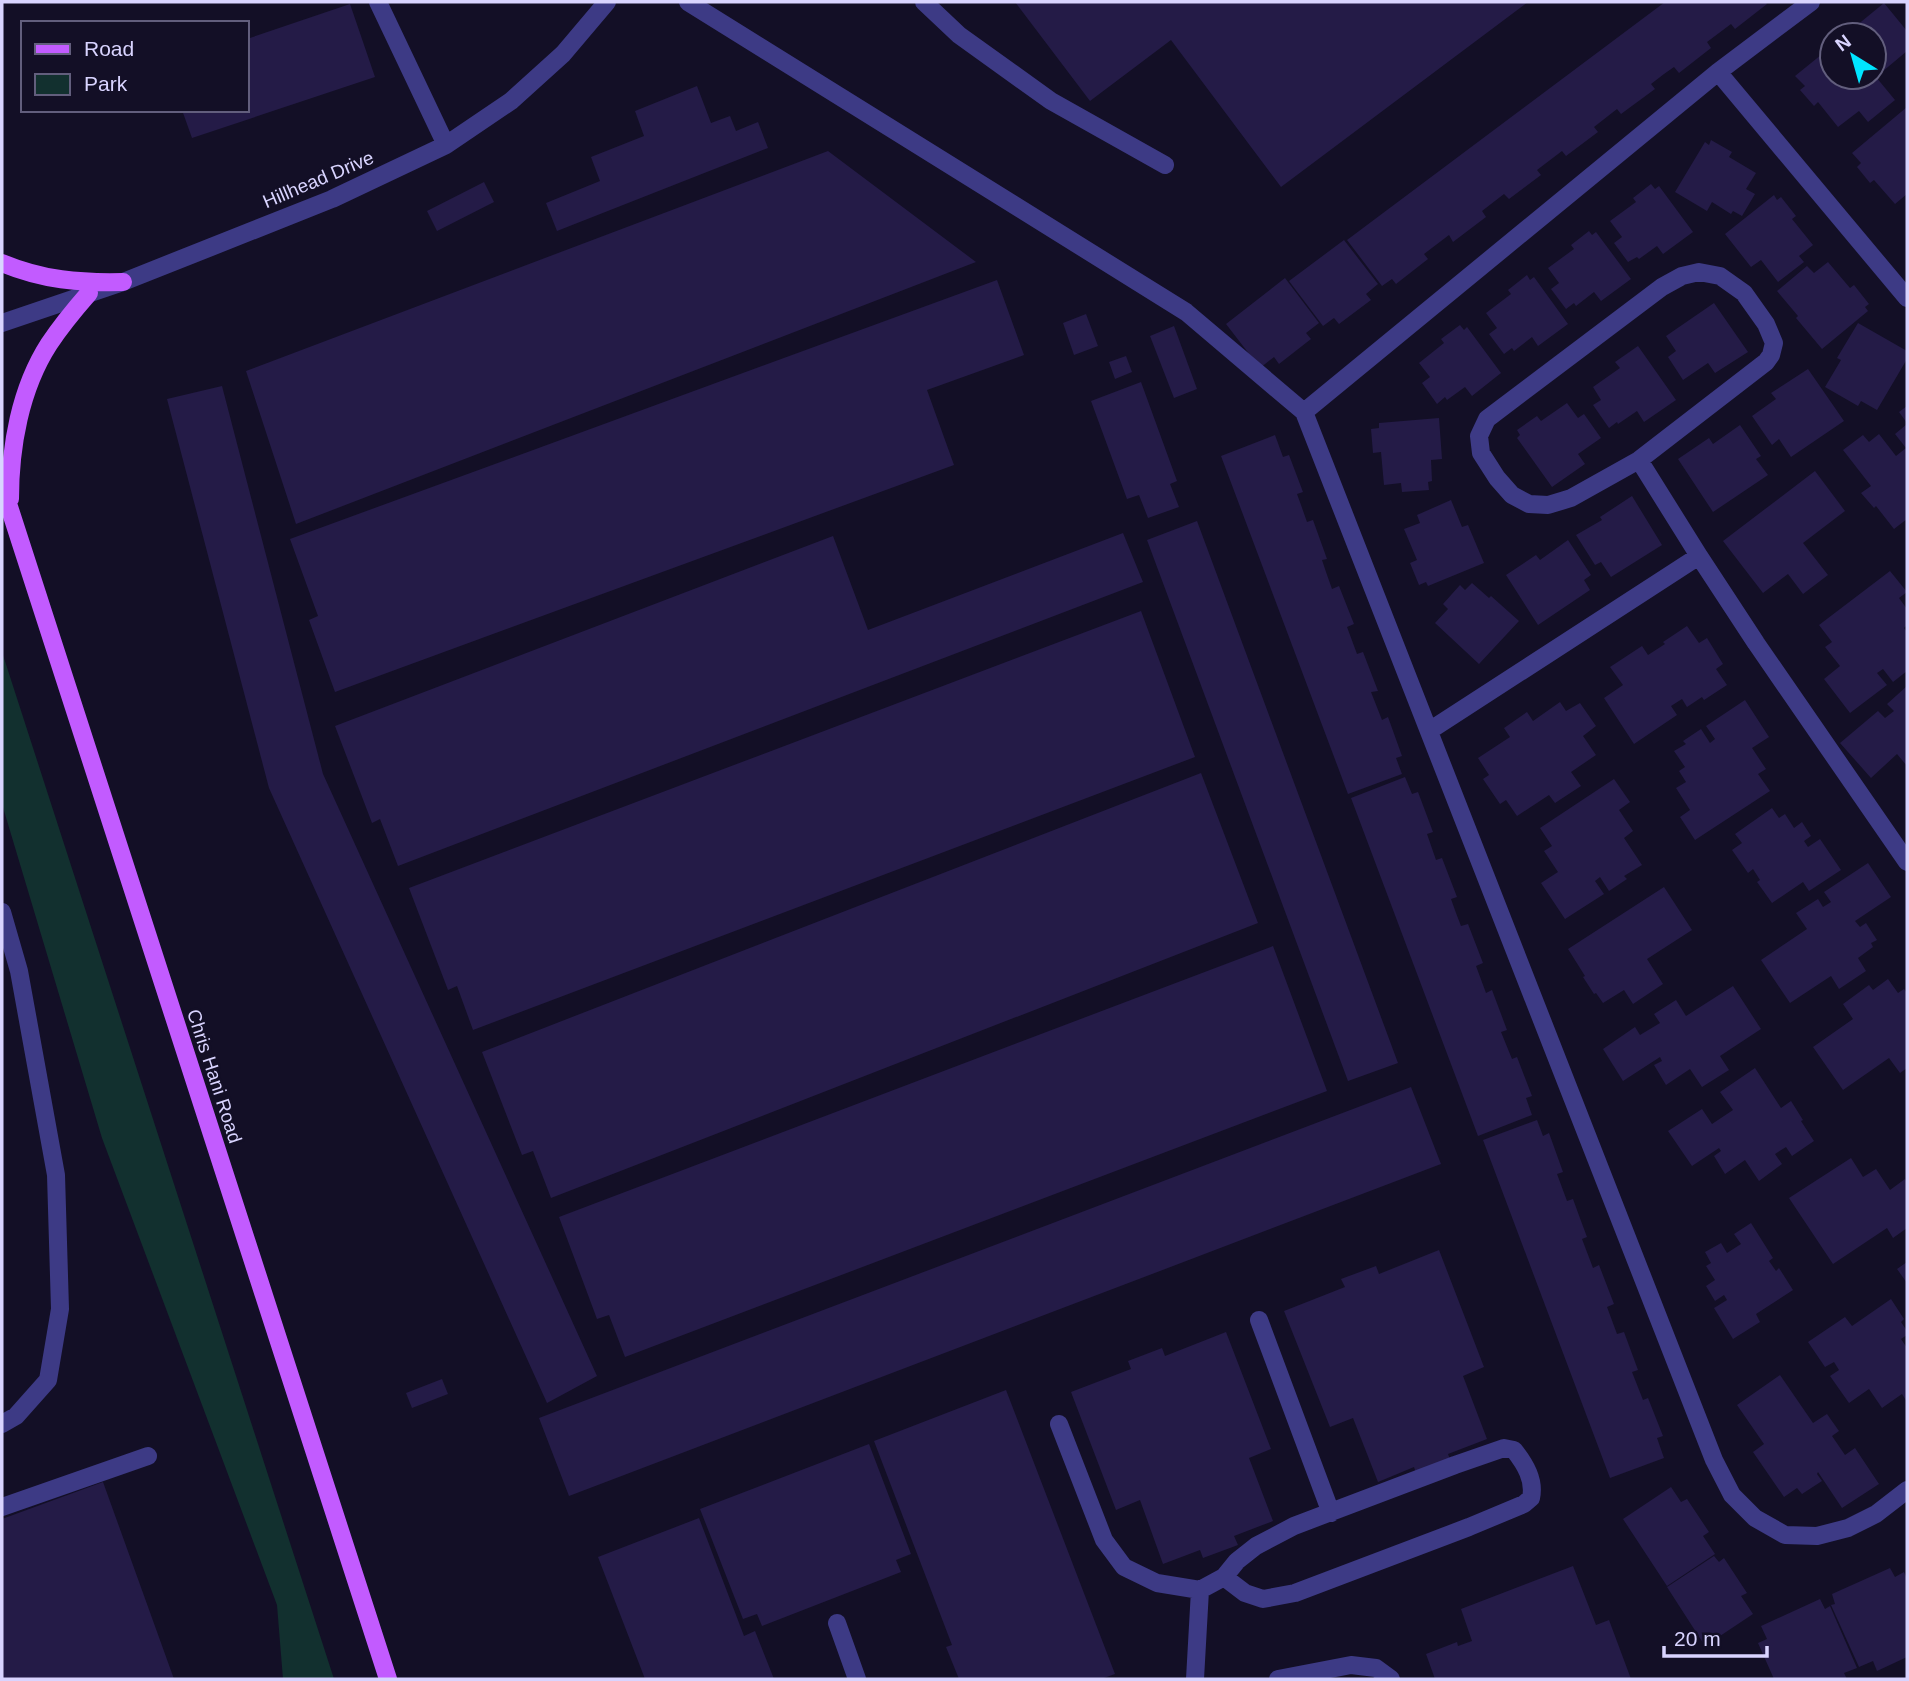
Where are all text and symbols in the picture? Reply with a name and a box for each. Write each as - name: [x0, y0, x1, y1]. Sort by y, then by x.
- legend: [21, 21, 248, 112]
- north arrow: [1818, 21, 1888, 91]
- text: N: [1831, 30, 1855, 55]
- text: Road: [84, 37, 134, 60]
- text: Park: [84, 72, 128, 95]
- street label: Hillhead Drive: [260, 147, 377, 212]
- street label: Chris Hani Road: [183, 1007, 246, 1146]
- scale bar: [1664, 1614, 1767, 1658]
- text: 20 m: [1674, 1627, 1721, 1650]

